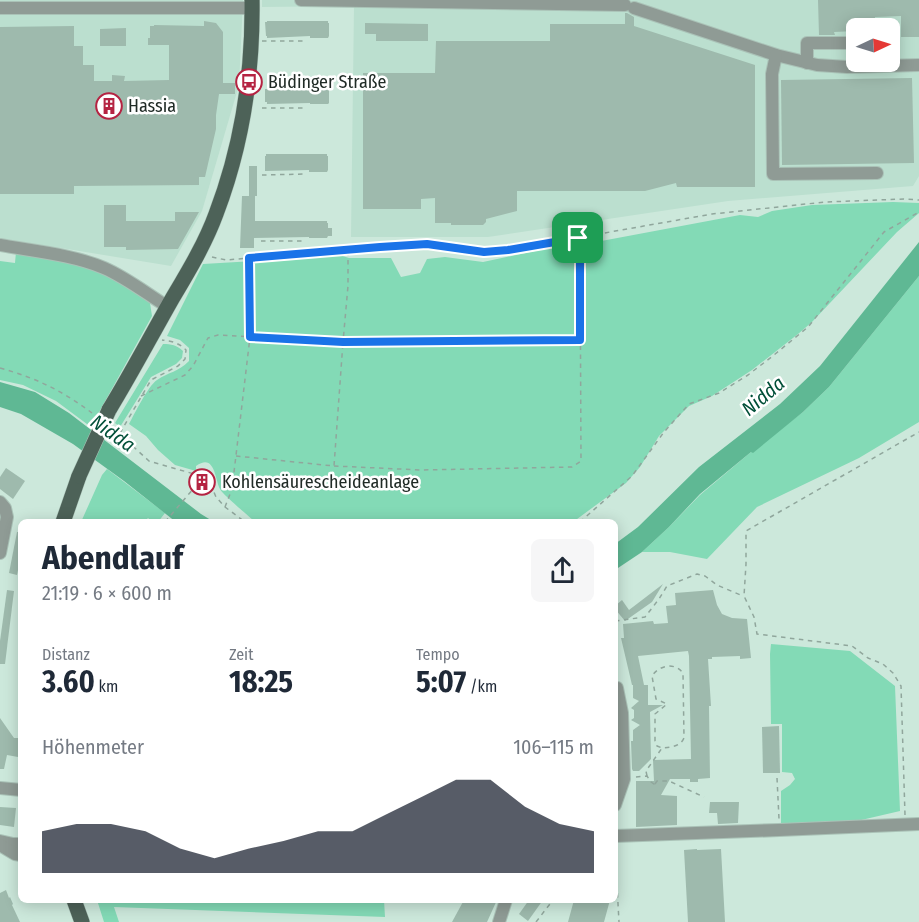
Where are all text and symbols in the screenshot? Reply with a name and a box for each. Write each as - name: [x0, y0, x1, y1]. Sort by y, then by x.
- north arrow: [846, 18, 900, 72]
- map controls: [846, 18, 900, 72]
- bus stop icon: Büdinger Straße: [234, 67, 264, 97]
- place label: Büdinger Straße: [268, 71, 386, 93]
- building icon: Hassia: [94, 91, 124, 121]
- place label: Hassia: [128, 95, 176, 117]
- pin: [552, 212, 603, 263]
- icon: arrive: [561, 221, 594, 254]
- water label: Nidda: [737, 371, 789, 421]
- water label: Nidda: [86, 409, 140, 457]
- building icon: Kohlensäurescheideanlage: [187, 467, 217, 497]
- place label: Kohlensäurescheideanlage: [222, 471, 419, 493]
- text: Abendlauf: [42, 538, 183, 578]
- button: share: [531, 539, 594, 602]
- text: 21:19 · 6 × 600 m: [42, 581, 172, 605]
- text: Distanz: [42, 645, 90, 664]
- text: Zeit: [229, 645, 253, 664]
- text: Tempo: [416, 645, 460, 664]
- text: 3.60: [42, 664, 95, 700]
- text: 18:25: [229, 664, 293, 700]
- text: 5:07: [416, 664, 466, 700]
- text: km: [95, 677, 118, 696]
- text: /km: [466, 677, 497, 696]
- text: Höhenmeter: [42, 735, 144, 759]
- text: 106–115 m: [513, 735, 594, 759]

